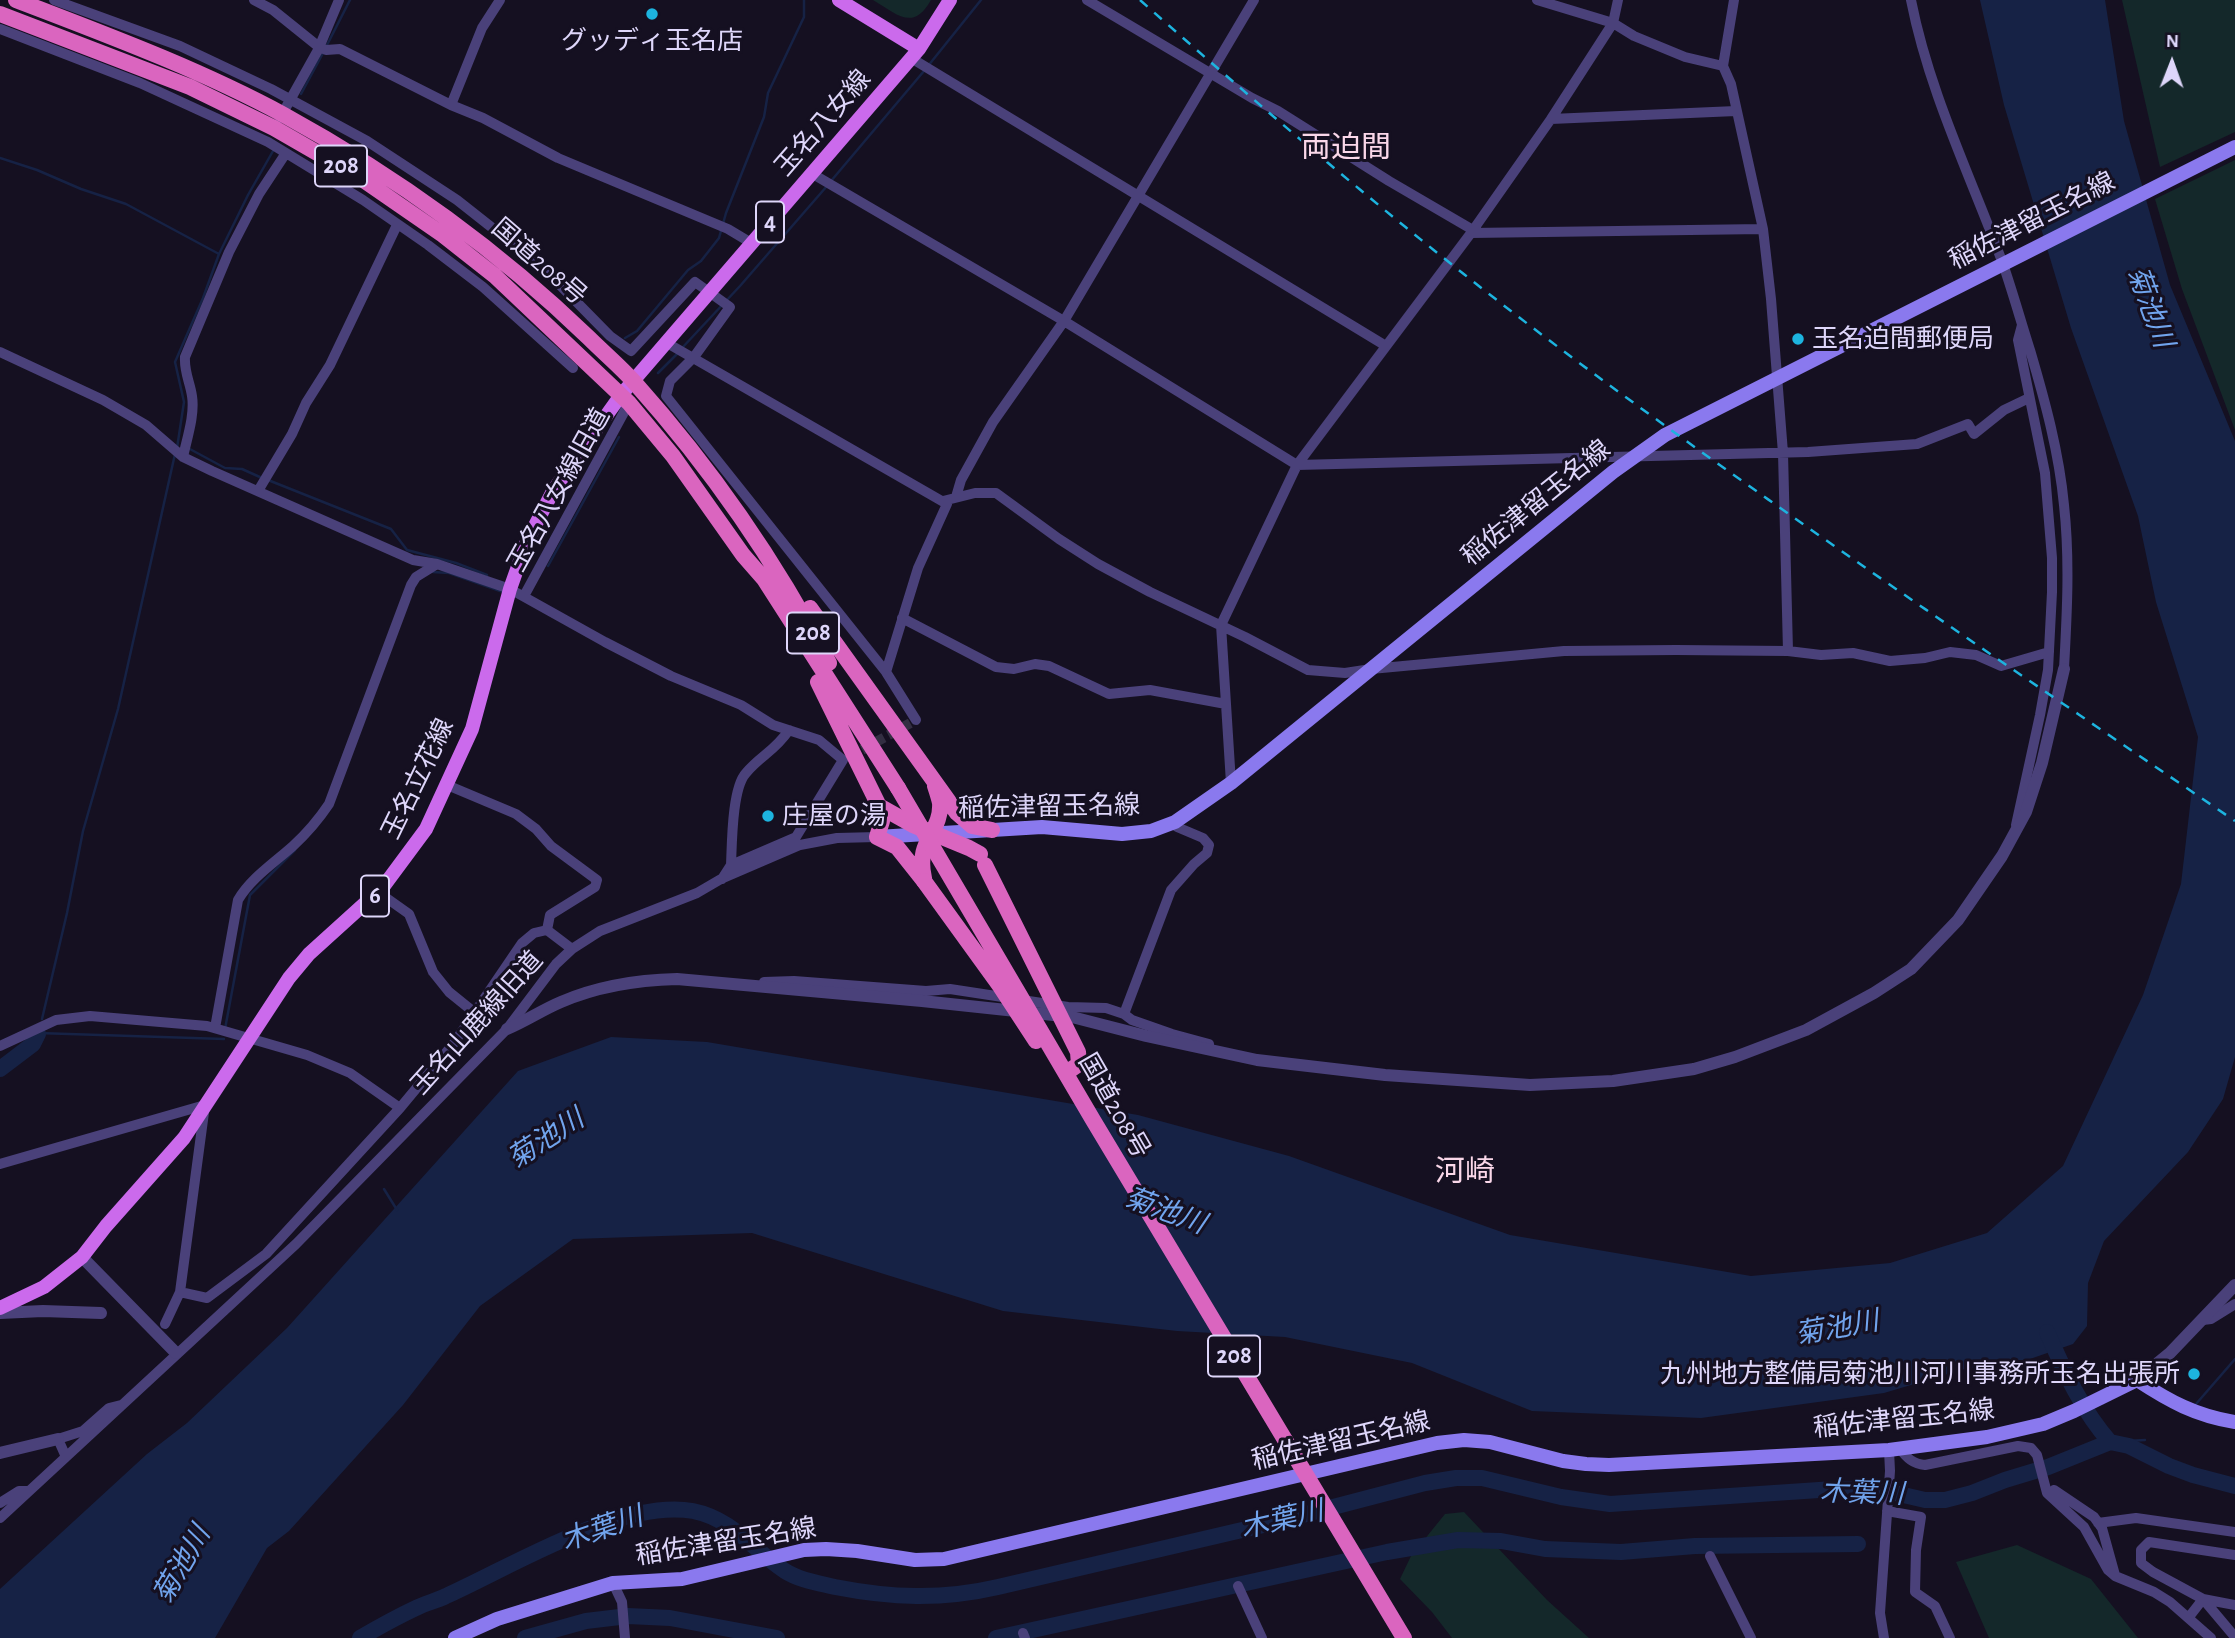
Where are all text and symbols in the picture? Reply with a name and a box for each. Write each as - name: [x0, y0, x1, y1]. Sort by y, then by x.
- marker: グッディ玉名店: [644, 6, 660, 22]
- place label: グッディ玉名店: [561, 25, 743, 57]
- north arrow: [2137, 28, 2207, 98]
- text: N: [2166, 32, 2179, 51]
- street label: 玉名八女線: [769, 64, 877, 182]
- district label: 両迫間: [1301, 130, 1391, 166]
- road number: 208: [315, 146, 367, 186]
- street label: 稲佐津留玉名線: [1944, 166, 2120, 276]
- road number: 4: [756, 202, 784, 243]
- street label: 国道208号: [485, 212, 593, 312]
- water label: 菊池川: [2120, 262, 2180, 352]
- place label: 玉名迫間郵便局: [1812, 323, 1994, 355]
- marker: 玉名迫間郵便局: [1790, 331, 1806, 347]
- street label: 玉名八女線旧道: [501, 403, 617, 577]
- street label: 稲佐津留玉名線: [1455, 434, 1617, 572]
- road number: 208: [787, 612, 839, 654]
- street label: 玉名立花線: [375, 714, 461, 844]
- street label: 稲佐津留玉名線: [958, 790, 1140, 824]
- place label: 庄屋の湯: [782, 800, 886, 832]
- marker: 庄屋の湯: [760, 808, 776, 824]
- road number: 6: [361, 876, 389, 916]
- street label: 玉名山鹿線旧道: [405, 945, 549, 1101]
- street label: 国道208号: [1072, 1048, 1156, 1164]
- water label: 菊池川: [502, 1102, 590, 1176]
- district label: 河崎: [1435, 1154, 1495, 1190]
- water label: 菊池川: [1120, 1181, 1210, 1241]
- water label: 菊池川: [1793, 1304, 1881, 1352]
- road number: 208: [1208, 1336, 1260, 1376]
- place label: 九州地方整備局菊池川河川事務所玉名出張所: [1660, 1358, 2180, 1390]
- marker: 九州地方整備局菊池川河川事務所玉名出張所: [2186, 1366, 2202, 1382]
- street label: 稲佐津留玉名線: [1812, 1394, 1996, 1444]
- street label: 稲佐津留玉名線: [1249, 1405, 1433, 1477]
- water label: 木葉川: [1819, 1475, 1905, 1511]
- water label: 木葉川: [1237, 1494, 1327, 1546]
- water label: 木葉川: [557, 1499, 647, 1559]
- street label: 稲佐津留玉名線: [634, 1512, 818, 1572]
- water label: 菊池川: [146, 1520, 218, 1610]

